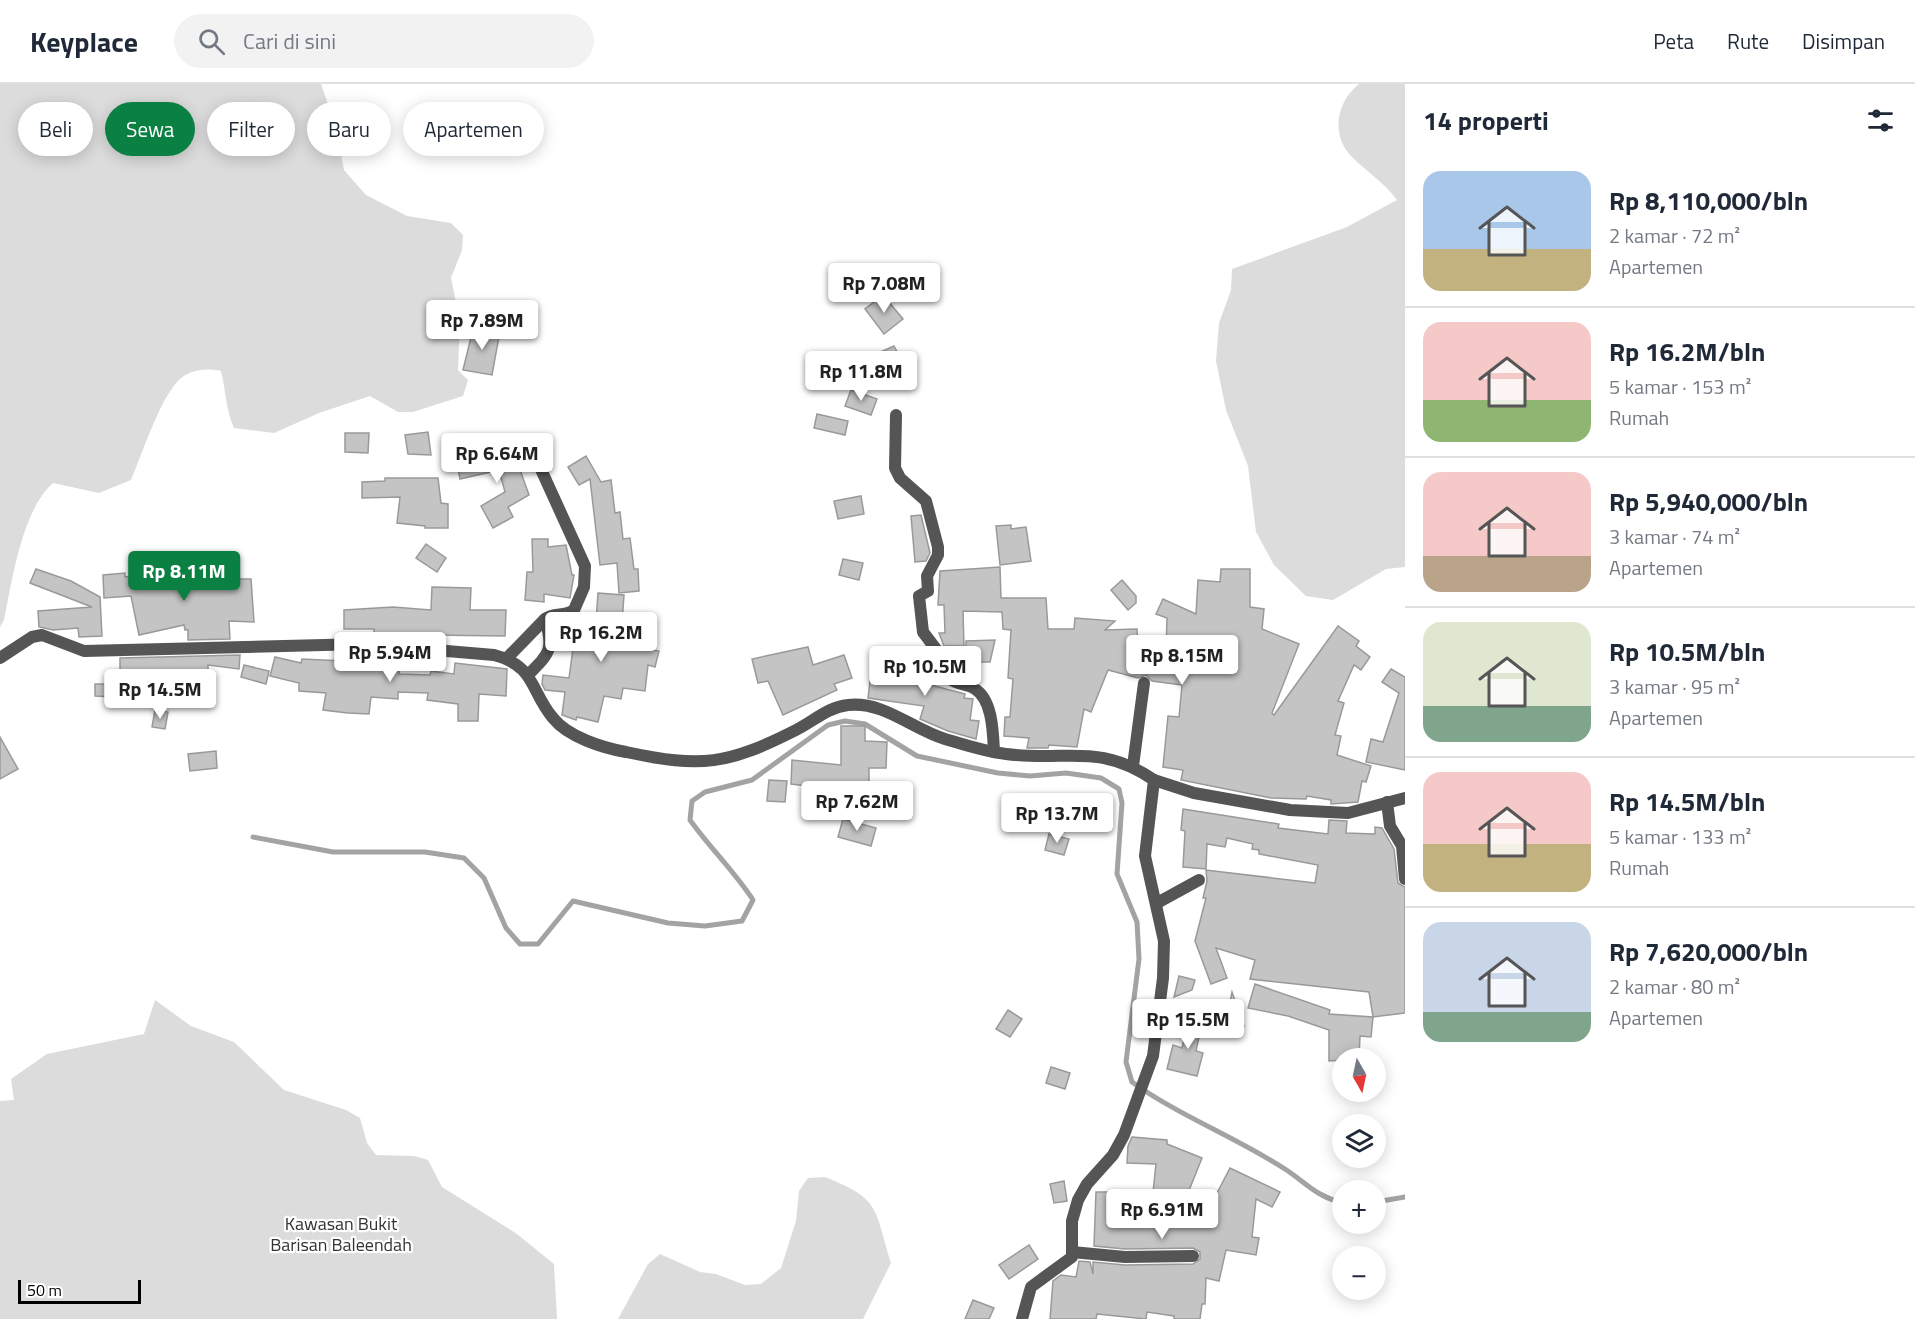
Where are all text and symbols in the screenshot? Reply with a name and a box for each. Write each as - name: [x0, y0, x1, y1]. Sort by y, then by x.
- search box: [174, 14, 594, 68]
- text: Keyplace: [30, 20, 138, 63]
- text: Cari di sini: [243, 24, 336, 58]
- icon: search: [195, 25, 228, 58]
- text: Peta: [1653, 25, 1694, 57]
- text: Rute: [1727, 25, 1769, 57]
- text: Disimpan: [1802, 25, 1885, 57]
- text: 14 properti: [1423, 101, 1549, 140]
- chip: Beli: [18, 102, 93, 156]
- chip: Sewa: [105, 102, 195, 156]
- chip: Filter: [207, 102, 295, 156]
- chip: Baru: [307, 102, 391, 156]
- chip: Apartemen: [403, 102, 544, 156]
- icon: filters: [1864, 104, 1897, 137]
- text: Rp 8,110,000/bln: [1609, 181, 1808, 220]
- icon: home: [1471, 195, 1543, 267]
- text: 2 kamar · 72 m²: [1609, 220, 1740, 251]
- text: Apartemen: [1609, 251, 1703, 282]
- pin: Rp 7.08M: [822, 263, 946, 314]
- text: Rp 7.08M: [842, 267, 926, 298]
- pin: Rp 7.89M: [420, 300, 544, 351]
- text: Rp 7.89M: [440, 304, 524, 335]
- text: Rp 16.2M/bln: [1609, 332, 1765, 371]
- icon: home: [1471, 346, 1543, 418]
- pin: Rp 11.8M: [799, 351, 923, 402]
- text: Rp 11.8M: [819, 355, 903, 386]
- text: 5 kamar · 153 m²: [1609, 371, 1751, 402]
- text: Rumah: [1609, 402, 1669, 433]
- pin: Rp 6.64M: [435, 433, 559, 484]
- text: Rp 6.64M: [455, 437, 539, 468]
- text: Rp 5,940,000/bln: [1609, 482, 1808, 521]
- icon: home: [1471, 496, 1543, 568]
- text: 3 kamar · 74 m²: [1609, 521, 1740, 552]
- pin: Rp 8.11M: [122, 551, 246, 602]
- text: Apartemen: [1609, 552, 1703, 583]
- text: Rp 8.11M: [142, 555, 226, 586]
- pin: Rp 16.2M: [539, 612, 663, 663]
- text: Rp 16.2M: [559, 616, 643, 647]
- pin: Rp 5.94M: [328, 632, 452, 683]
- text: Rp 10.5M/bln: [1609, 632, 1765, 671]
- pin: Rp 8.15M: [1120, 635, 1244, 686]
- text: Rp 5.94M: [348, 636, 432, 667]
- text: Rp 8.15M: [1140, 639, 1224, 670]
- pin: Rp 10.5M: [863, 646, 987, 697]
- icon: home: [1471, 646, 1543, 718]
- text: Rp 10.5M: [883, 650, 967, 681]
- pin: Rp 14.5M: [98, 669, 222, 720]
- text: 3 kamar · 95 m²: [1609, 671, 1740, 702]
- text: Rp 14.5M: [118, 673, 202, 704]
- text: Apartemen: [1609, 702, 1703, 733]
- pin: Rp 7.62M: [795, 781, 919, 832]
- text: Rp 14.5M/bln: [1609, 782, 1765, 821]
- text: Rp 7.62M: [815, 785, 899, 816]
- pin: Rp 13.7M: [995, 793, 1119, 844]
- icon: home: [1471, 796, 1543, 868]
- text: Rp 13.7M: [1015, 797, 1099, 828]
- text: 5 kamar · 133 m²: [1609, 821, 1751, 852]
- text: Rumah: [1609, 852, 1669, 883]
- text: Rp 7,620,000/bln: [1609, 932, 1808, 971]
- icon: home: [1471, 946, 1543, 1018]
- text: 2 kamar · 80 m²: [1609, 971, 1740, 1002]
- pin: Rp 15.5M: [1126, 999, 1250, 1050]
- text: Apartemen: [1609, 1002, 1703, 1033]
- text: Rp 15.5M: [1146, 1003, 1230, 1034]
- north arrow: [1332, 1048, 1386, 1102]
- map controls: [1332, 1048, 1386, 1300]
- button: layers: [1332, 1114, 1386, 1168]
- button: +: [1332, 1180, 1386, 1234]
- pin: Rp 6.91M: [1100, 1189, 1224, 1240]
- text: Rp 6.91M: [1120, 1193, 1204, 1224]
- park label: Kawasan Bukit Barisan Baleendah: [270, 1210, 412, 1258]
- button: −: [1332, 1246, 1386, 1300]
- scale bar: [18, 1277, 141, 1304]
- text: 50 m: [27, 1278, 62, 1302]

